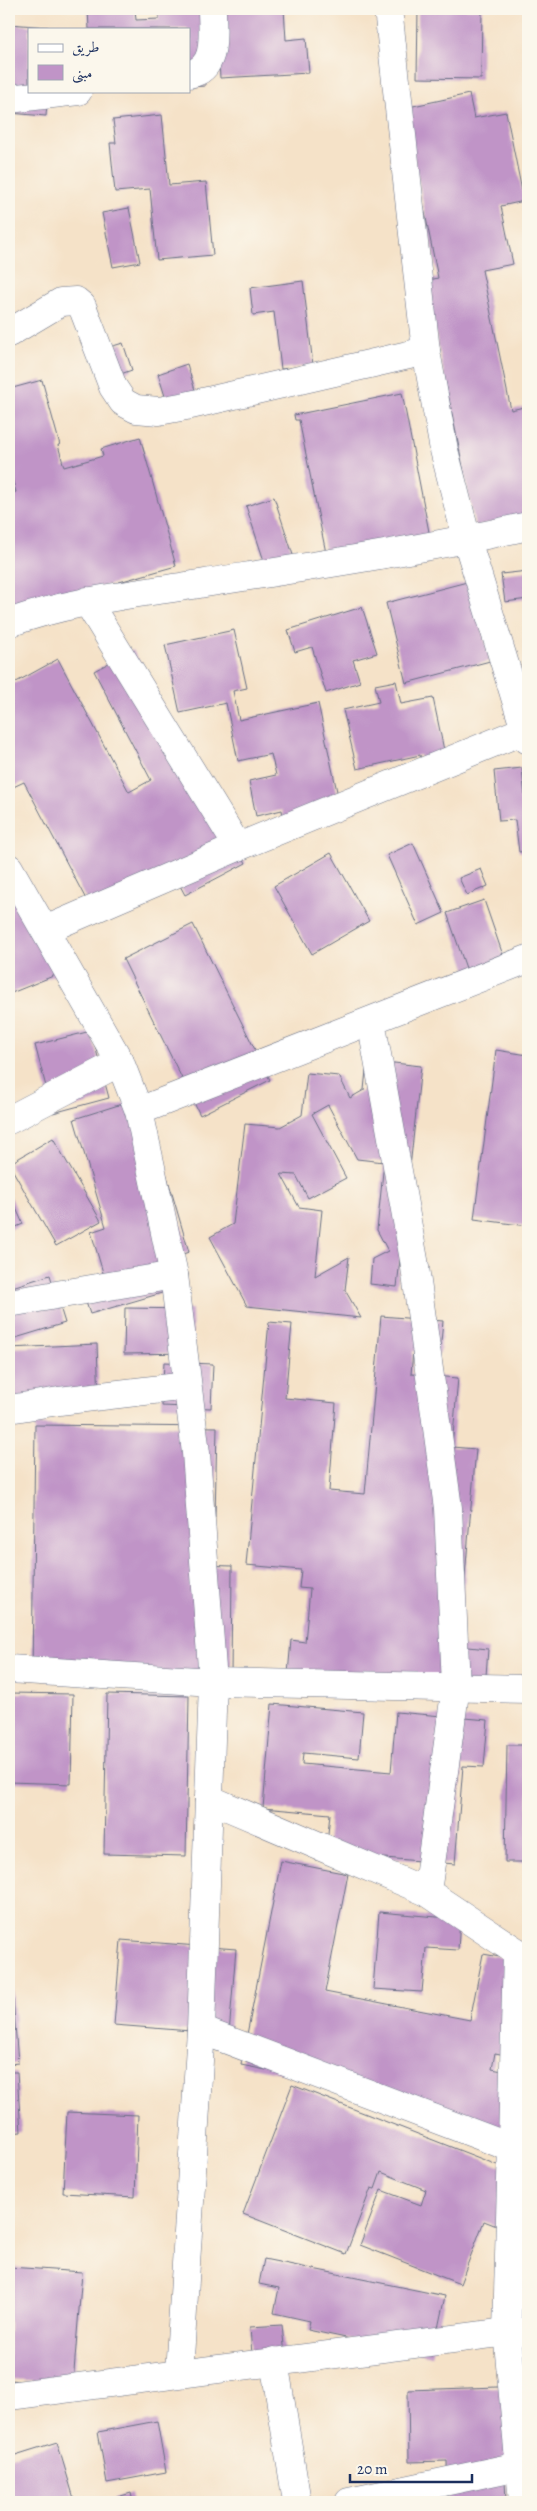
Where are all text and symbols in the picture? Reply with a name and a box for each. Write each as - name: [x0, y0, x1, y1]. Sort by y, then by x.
- legend: [28, 28, 190, 92]
- text: طريق: [72, 37, 99, 57]
- text: مبنى: [72, 63, 92, 84]
- scale bar: [350, 2451, 472, 2483]
- text: 20 m: [357, 2459, 388, 2479]

